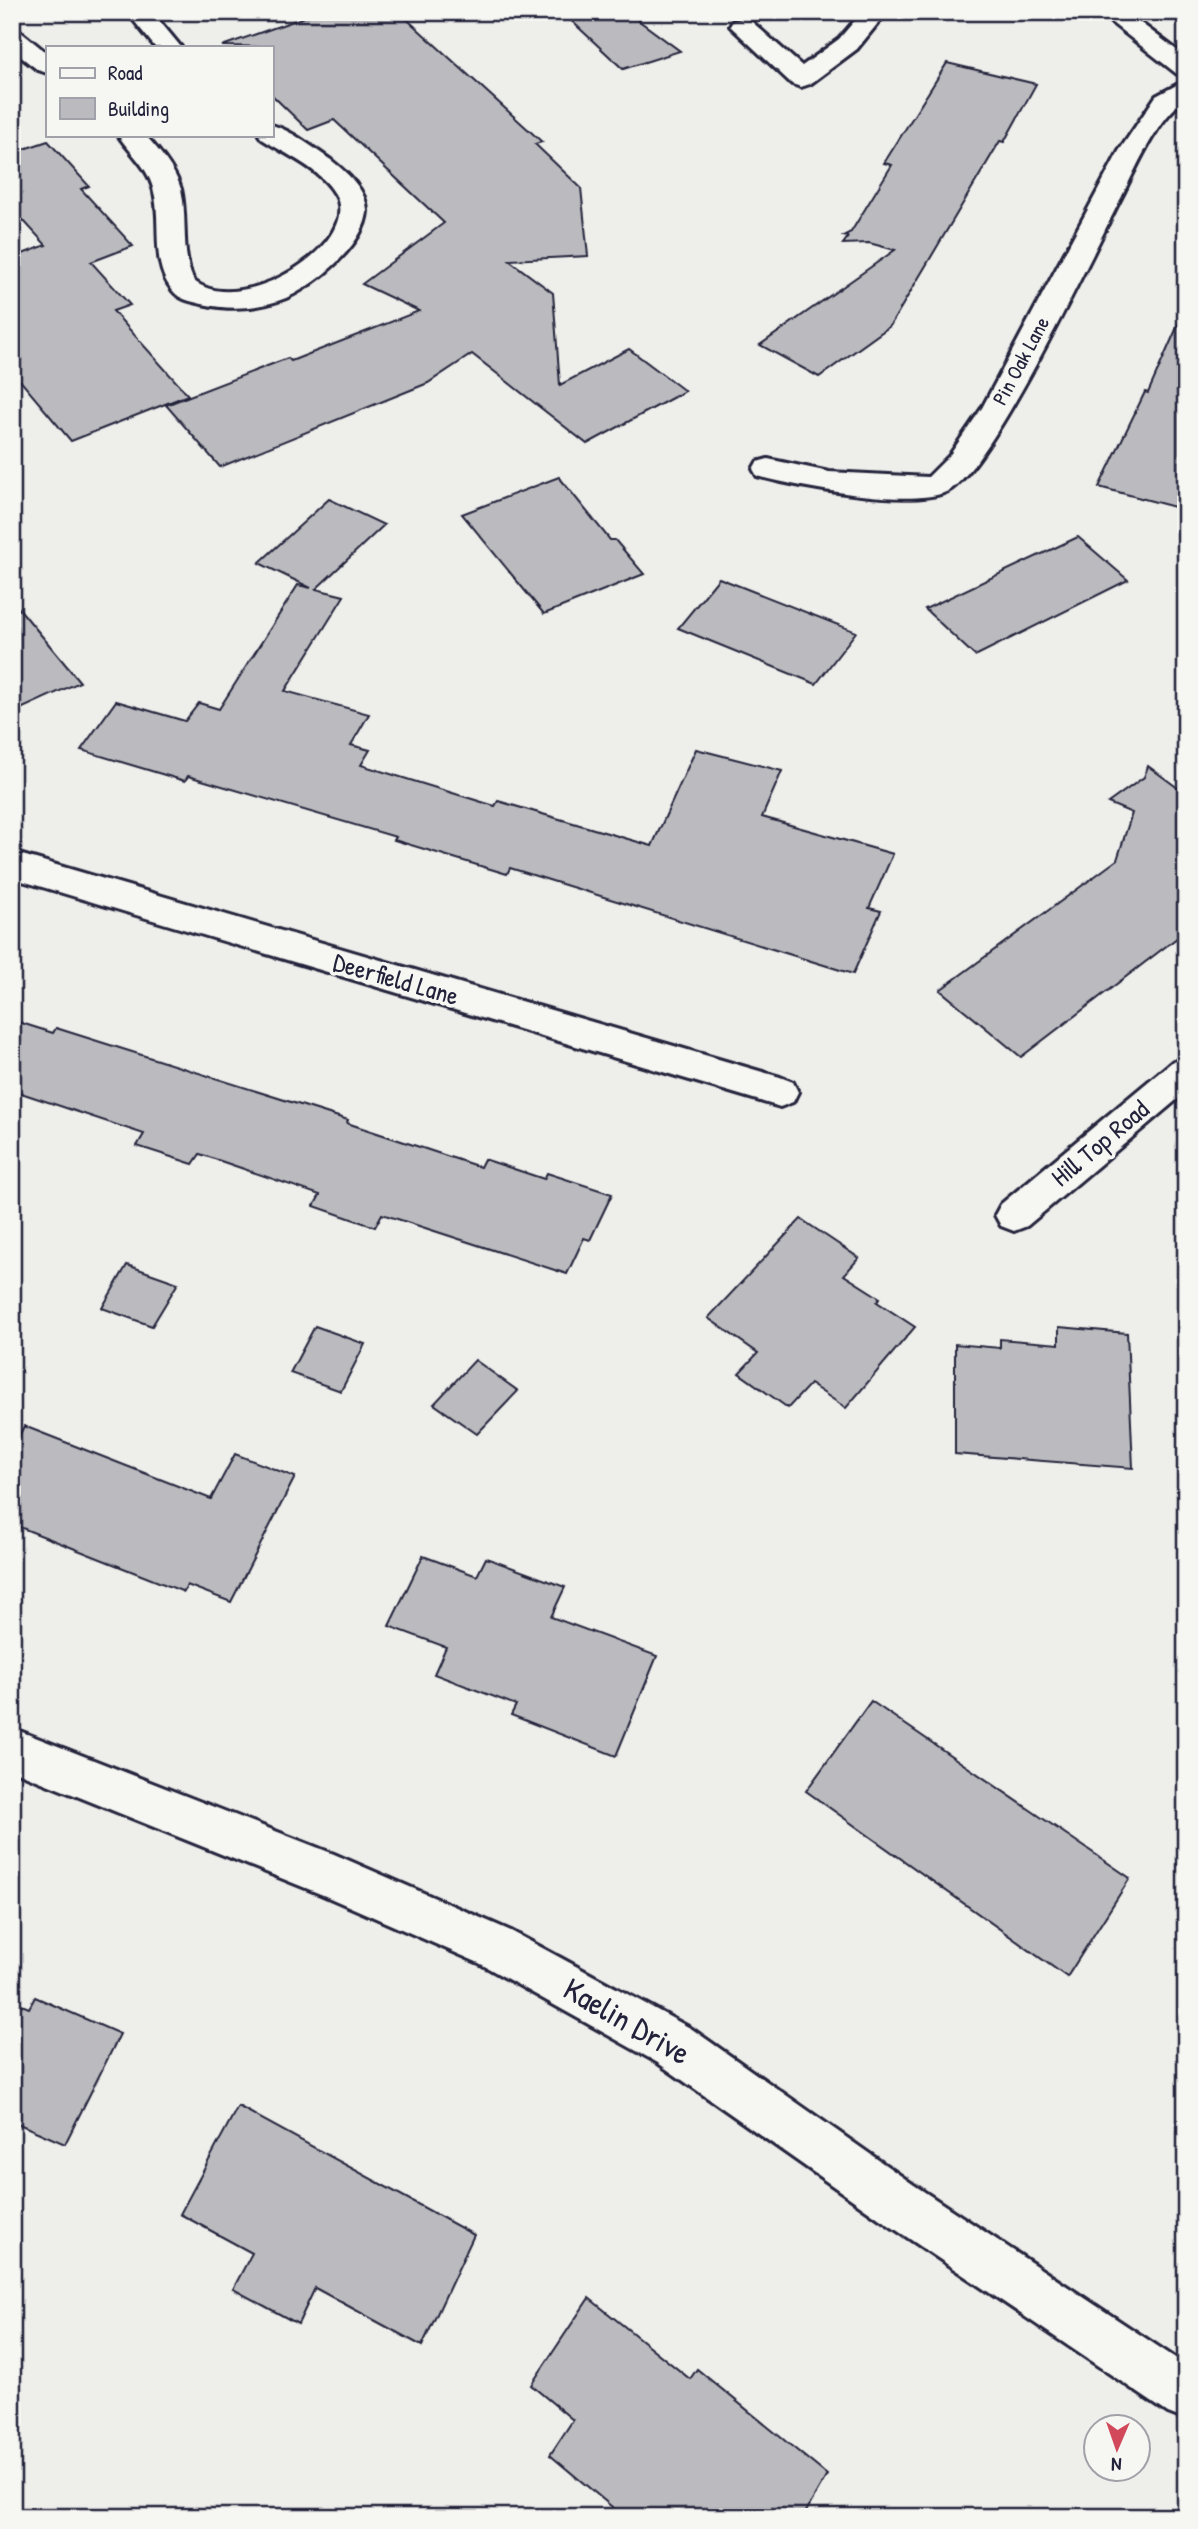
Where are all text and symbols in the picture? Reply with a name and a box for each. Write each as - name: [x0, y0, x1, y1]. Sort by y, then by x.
- legend: [46, 46, 273, 136]
- text: Road: [108, 58, 142, 87]
- text: Building: [108, 94, 169, 123]
- street label: Pin Oak Lane: [985, 311, 1056, 410]
- street label: Deerfield Lane: [329, 944, 463, 1013]
- street label: Hill Top Road: [1043, 1091, 1156, 1194]
- street label: Kaelin Drive: [556, 1967, 699, 2074]
- north arrow: [1082, 2414, 1152, 2484]
- text: N: [1111, 2452, 1122, 2478]

